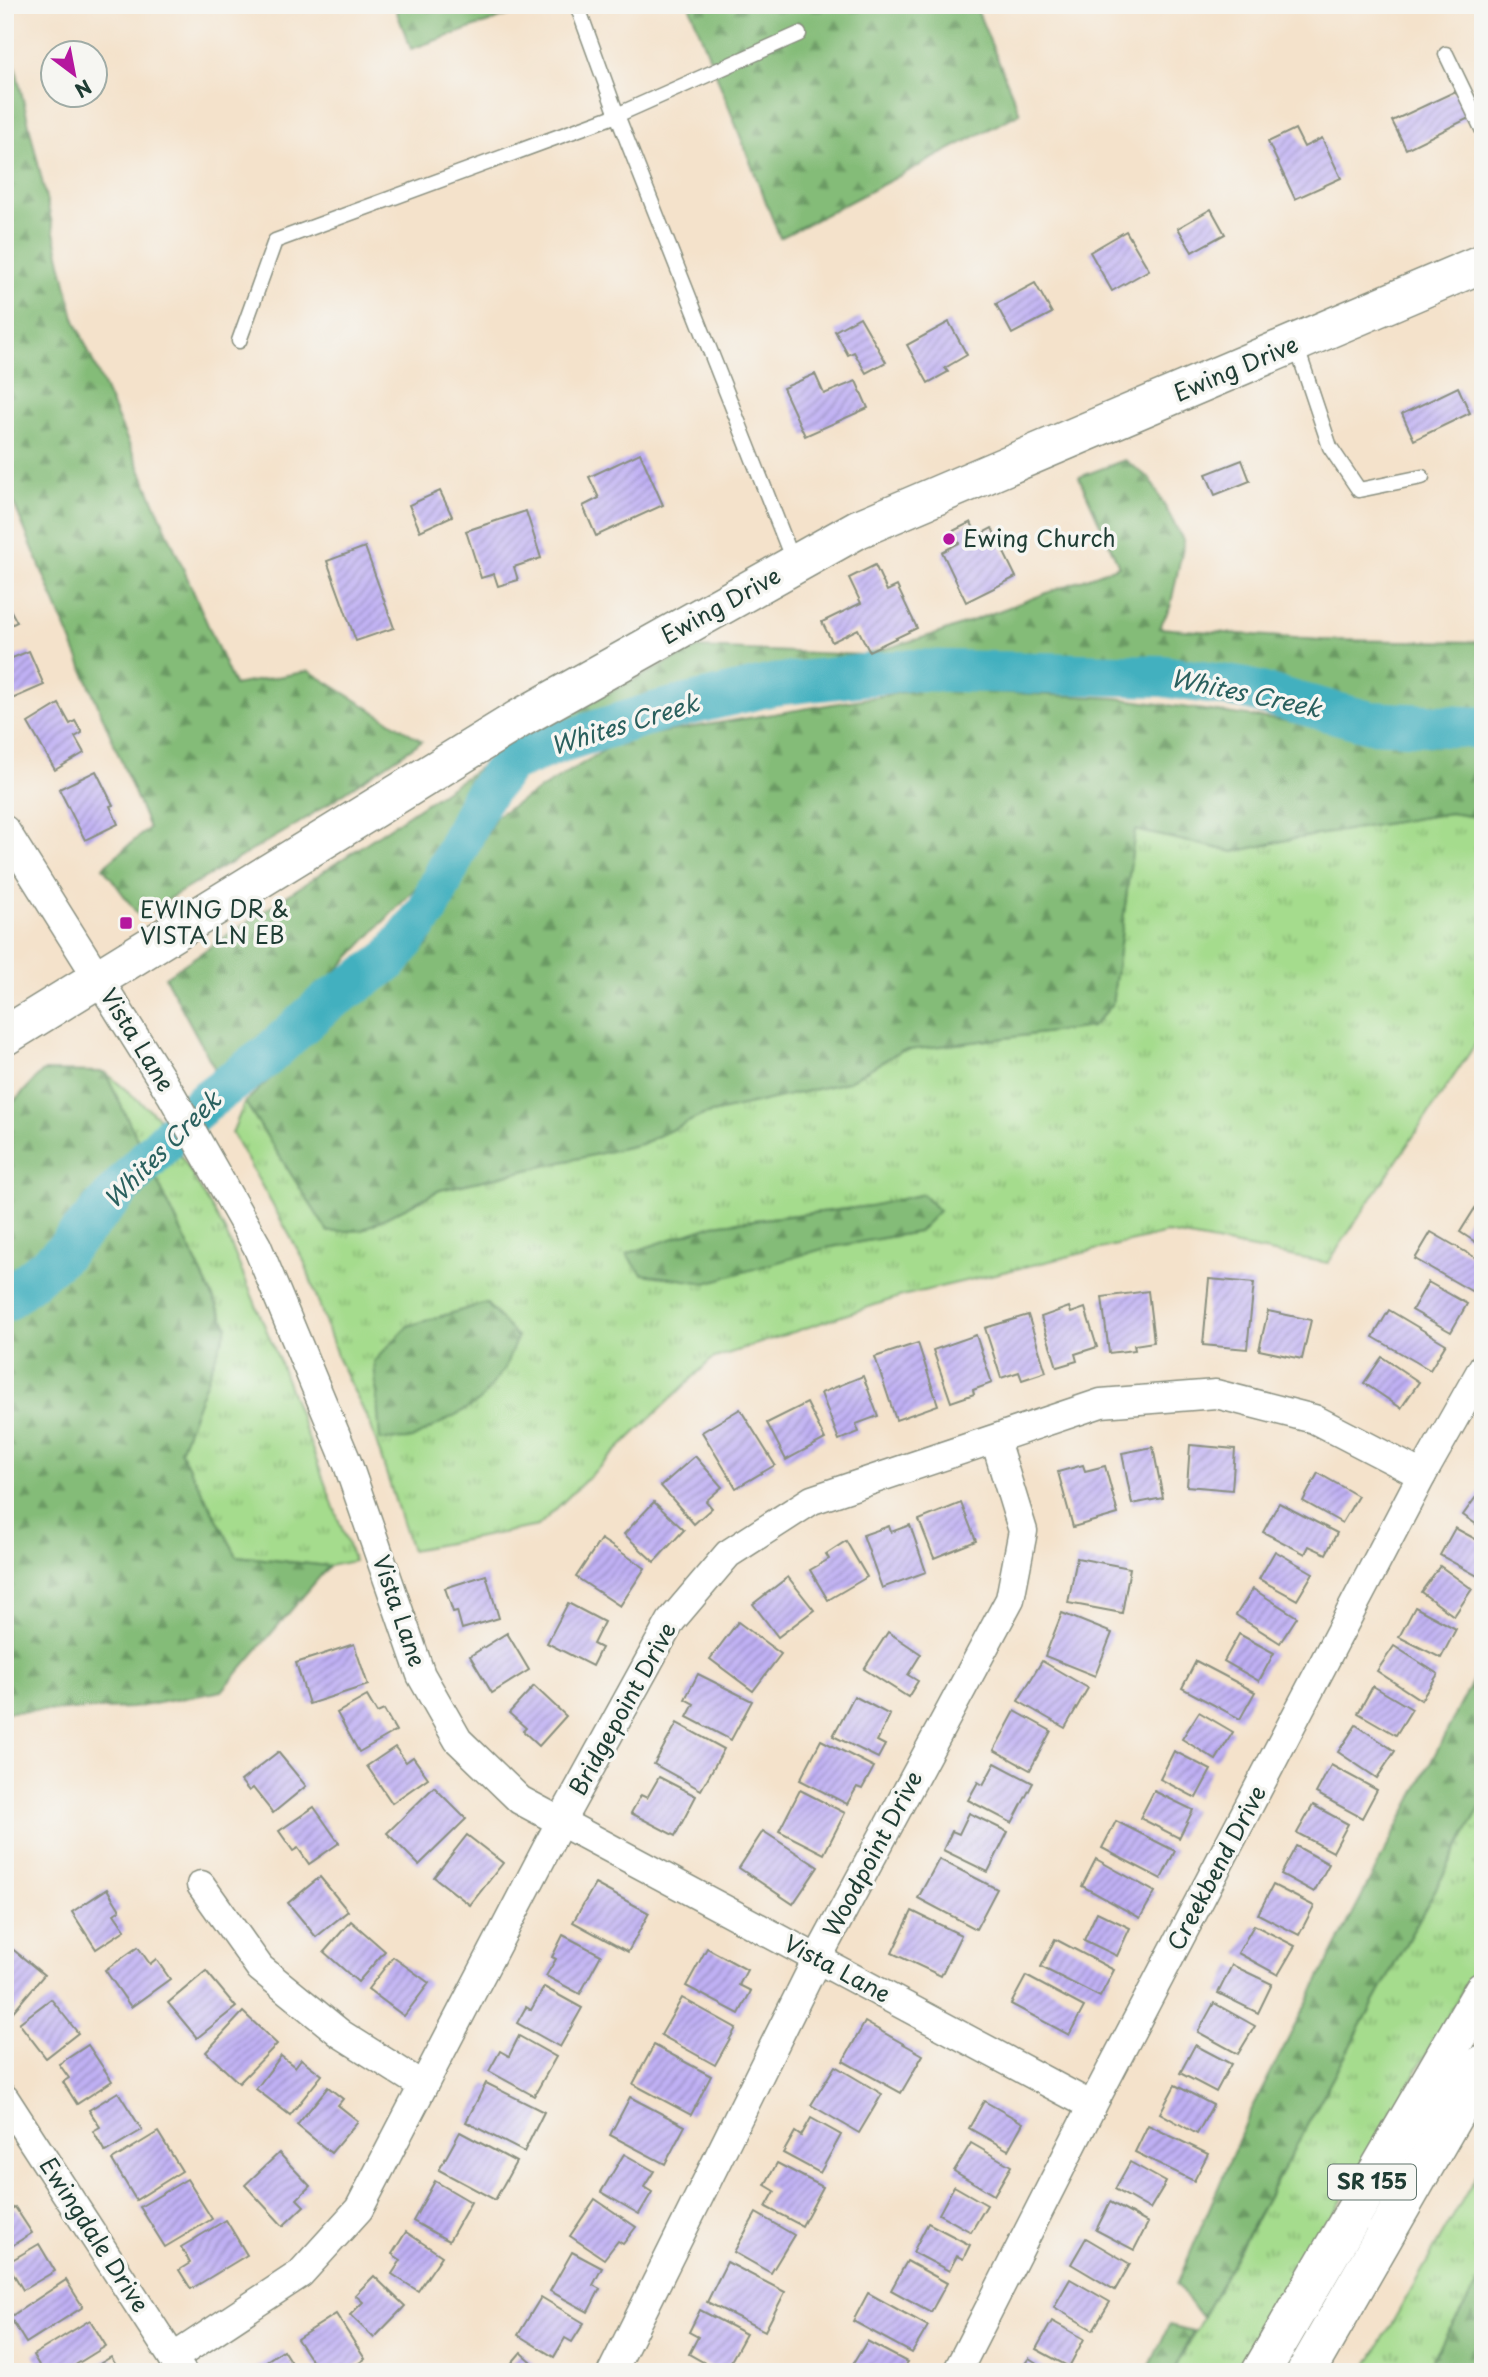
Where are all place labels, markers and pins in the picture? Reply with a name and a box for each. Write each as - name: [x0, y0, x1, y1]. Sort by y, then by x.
- place label: Ewing Church: [963, 520, 1116, 555]
- marker: Ewing Church: [941, 531, 957, 547]
- place label: EWING DR & VISTA LN EB: [140, 891, 289, 952]
- marker: EWING DR & VISTA LN EB: [118, 915, 134, 931]

